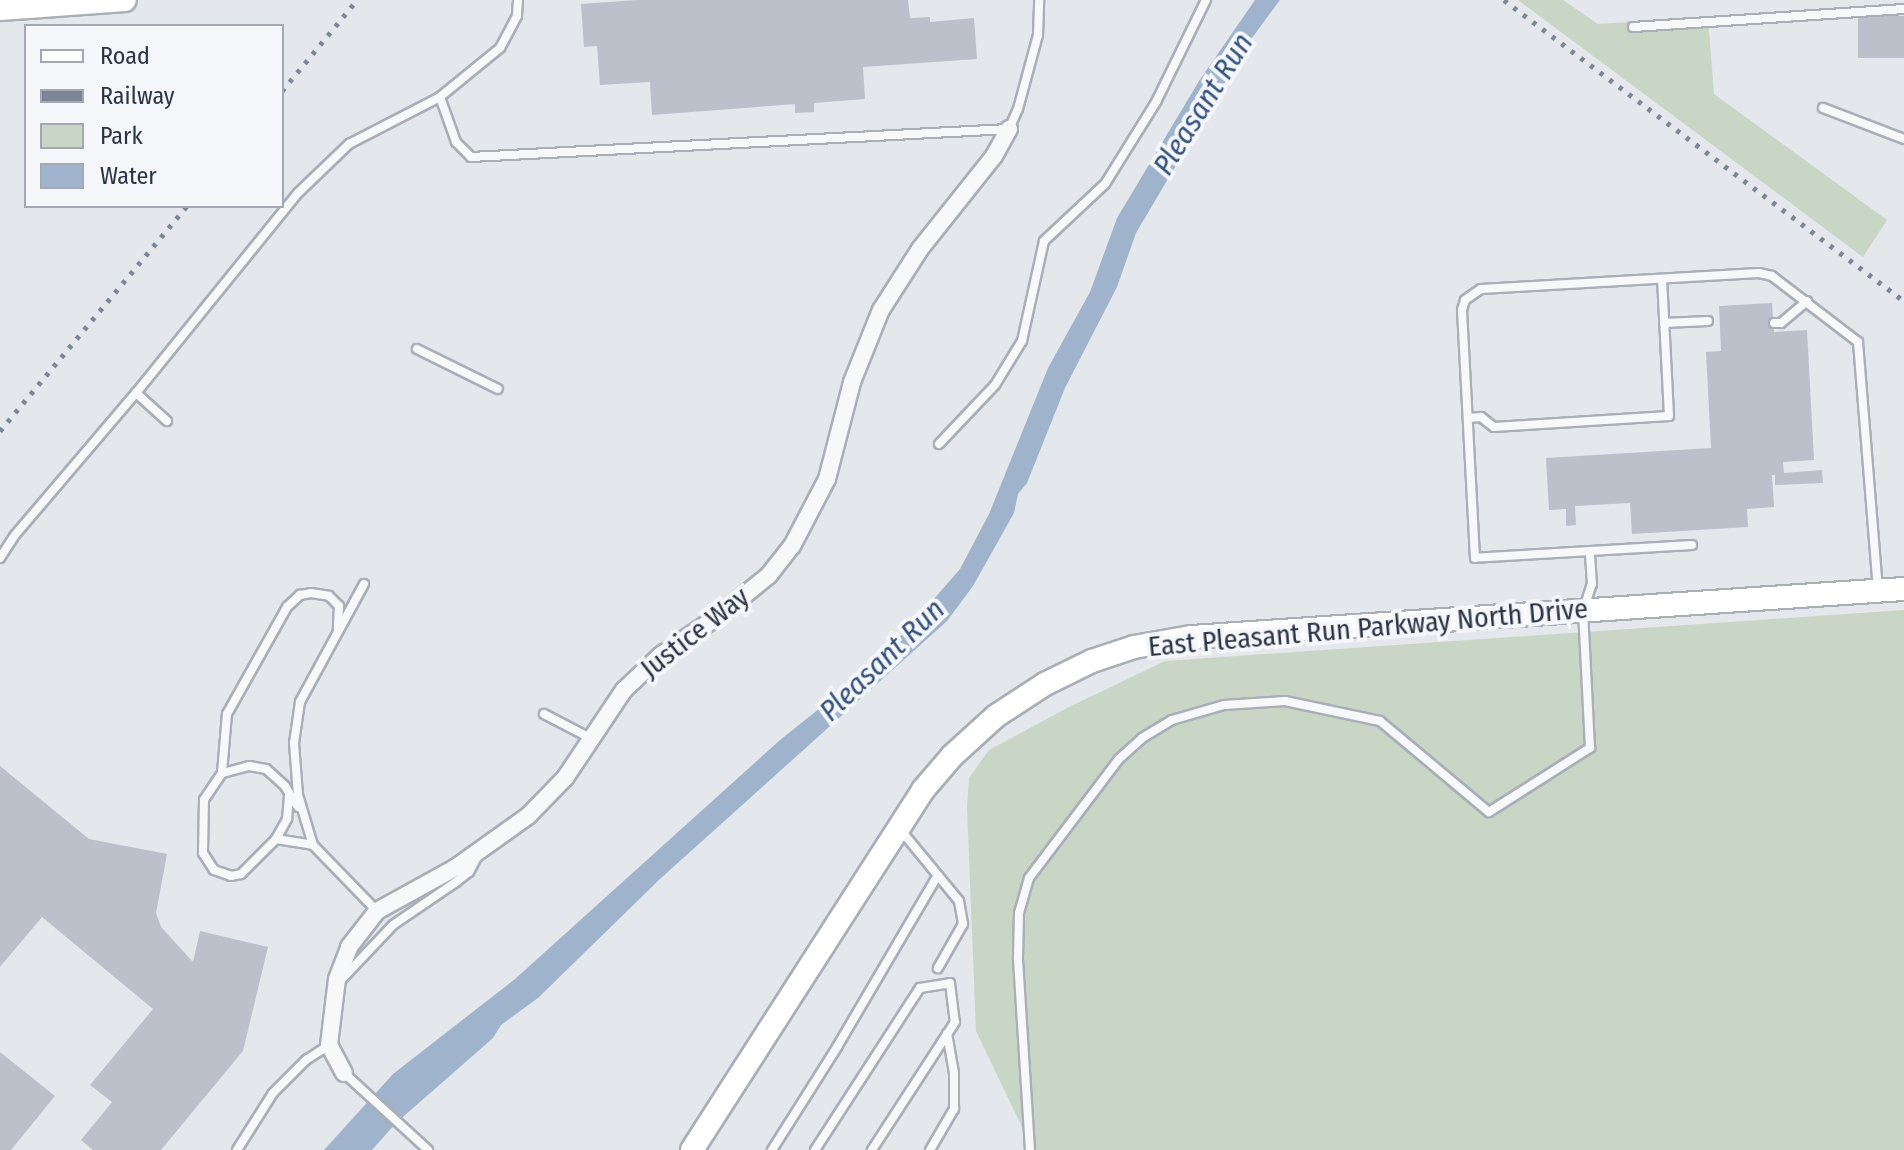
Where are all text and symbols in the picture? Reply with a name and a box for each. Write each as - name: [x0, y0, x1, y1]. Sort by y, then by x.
- legend: [24, 24, 284, 208]
- water label: Pleasant Run: [1145, 26, 1261, 182]
- text: Road: [100, 42, 150, 70]
- text: Railway: [100, 82, 175, 110]
- text: Park: [100, 122, 143, 150]
- text: Water: [100, 162, 157, 190]
- street label: Justice Way: [634, 580, 756, 686]
- water label: Pleasant Run: [812, 591, 952, 729]
- street label: East Pleasant Run Parkway North Drive: [1147, 592, 1589, 664]

